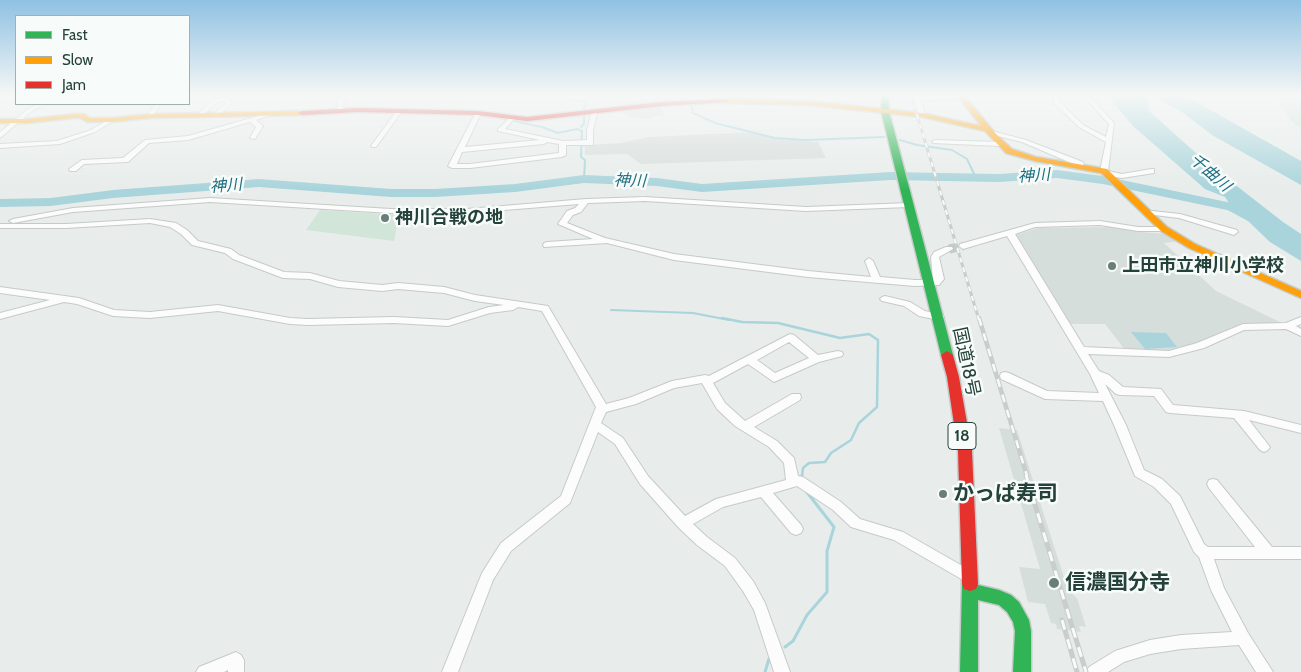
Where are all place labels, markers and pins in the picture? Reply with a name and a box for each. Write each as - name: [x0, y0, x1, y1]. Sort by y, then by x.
- place label: 神川合戦の地: [395, 207, 503, 229]
- marker: 神川合戦の地: [379, 212, 391, 224]
- place label: 上田市立神川小学校: [1122, 255, 1284, 277]
- marker: 上田市立神川小学校: [1106, 260, 1118, 272]
- place label: かっぱ寿司: [953, 481, 1058, 507]
- marker: かっぱ寿司: [937, 488, 949, 500]
- place label: 信濃国分寺: [1065, 570, 1170, 596]
- marker: 信濃国分寺: [1047, 576, 1061, 590]

